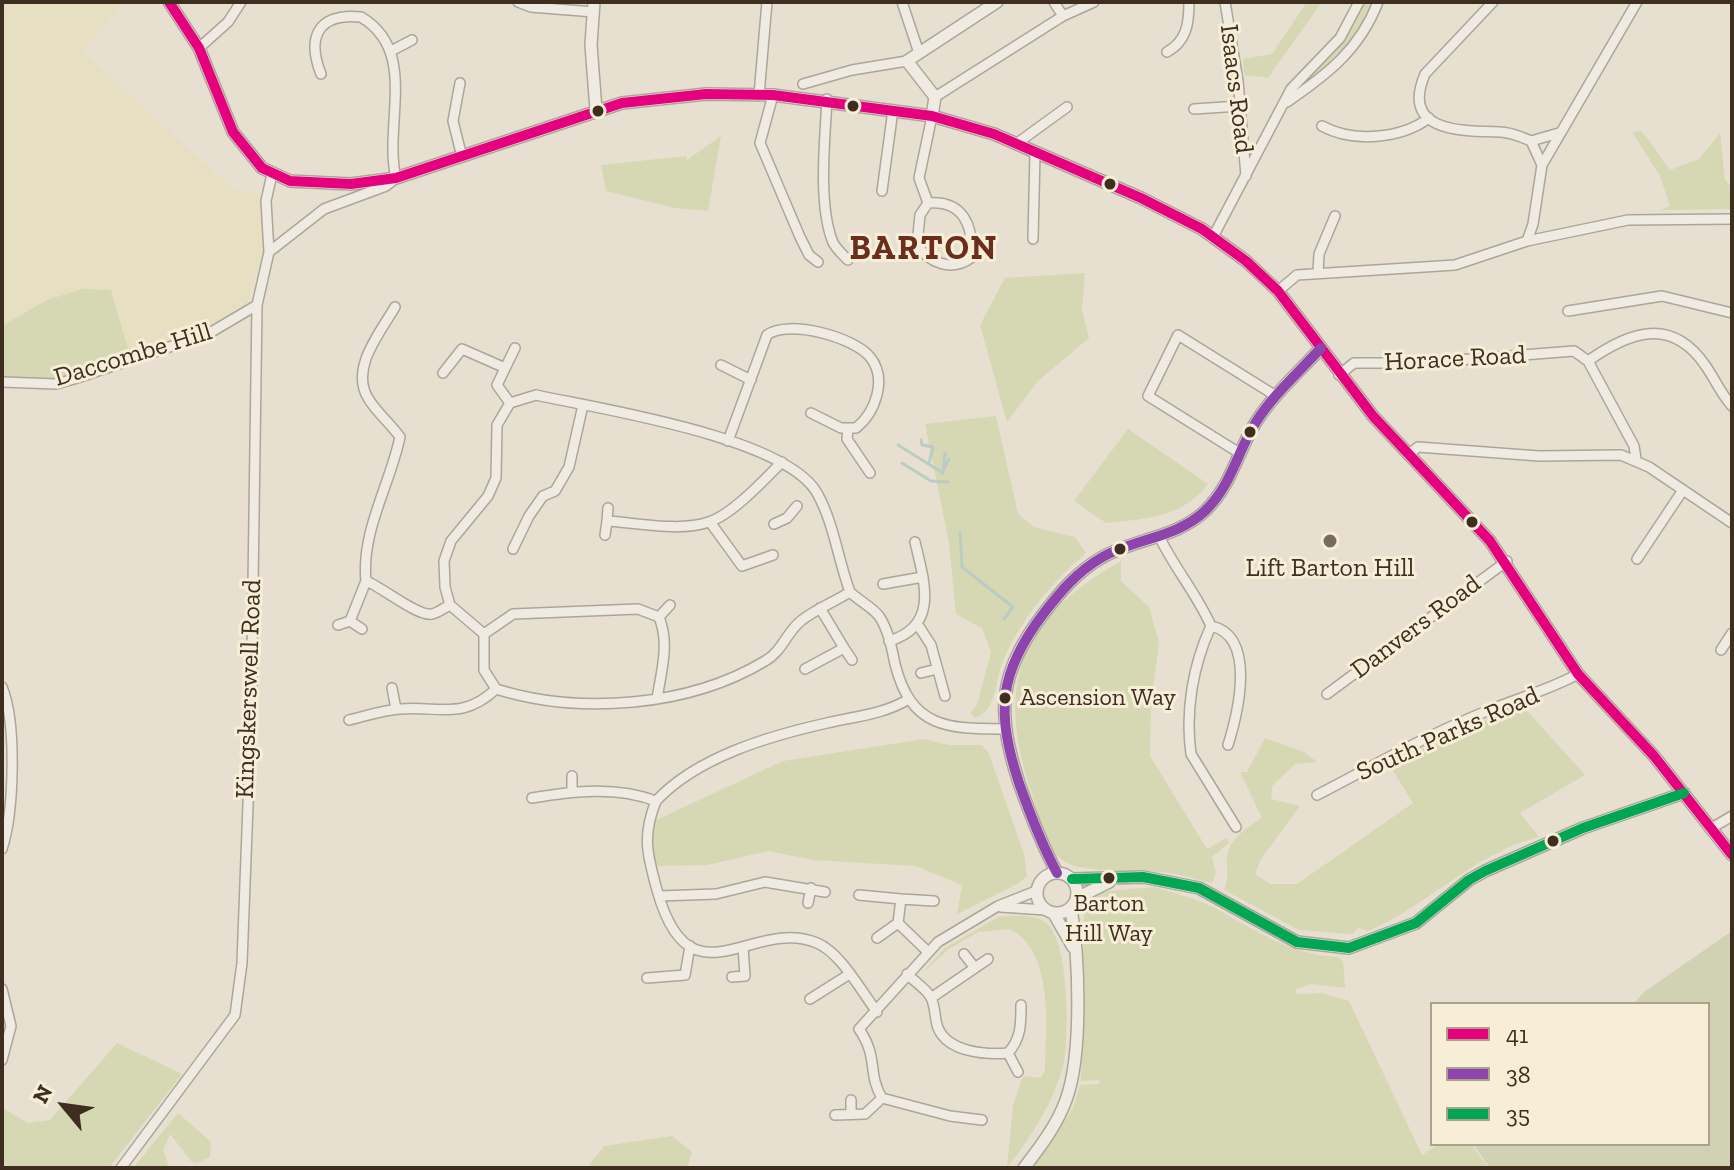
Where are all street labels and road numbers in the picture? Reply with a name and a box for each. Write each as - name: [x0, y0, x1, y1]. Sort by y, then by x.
- street label: Isaacs Road: [1213, 23, 1259, 155]
- street label: Daccombe Hill: [50, 316, 216, 394]
- street label: Horace Road: [1383, 340, 1527, 378]
- street label: Danvers Road: [1345, 568, 1487, 686]
- street label: Kingskerswell Road: [230, 579, 268, 799]
- street label: South Parks Road: [1352, 680, 1544, 788]

